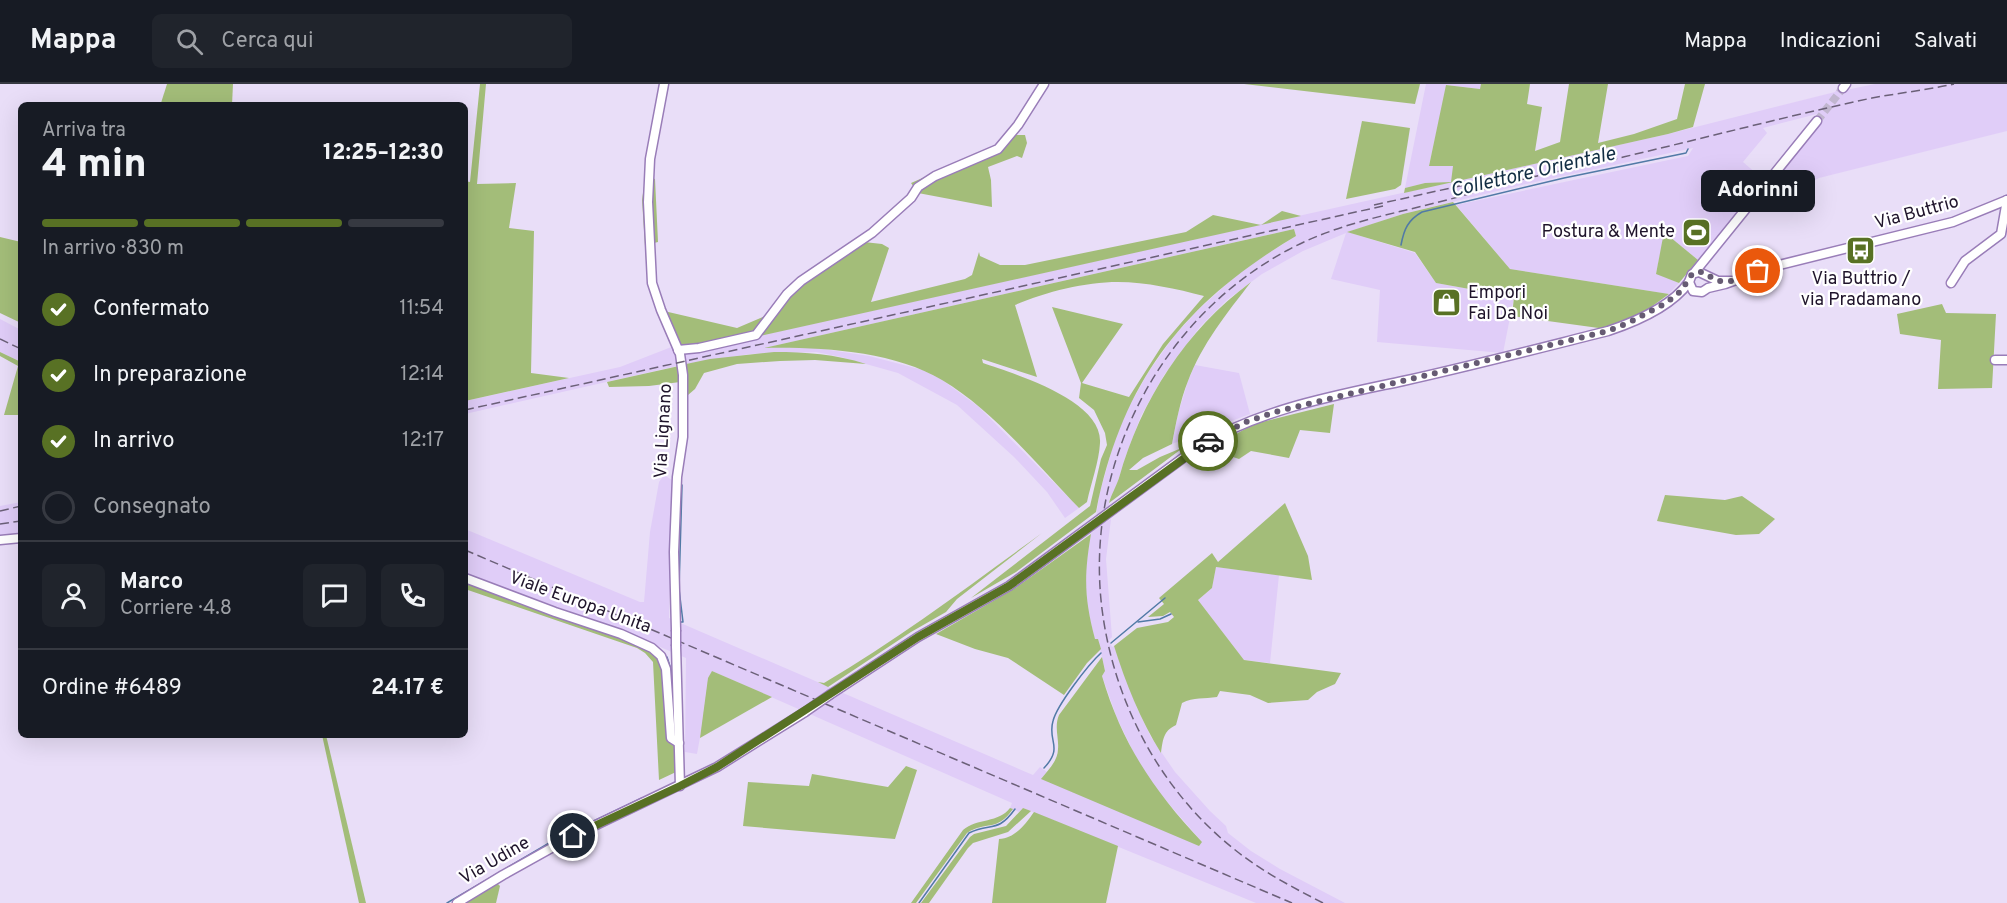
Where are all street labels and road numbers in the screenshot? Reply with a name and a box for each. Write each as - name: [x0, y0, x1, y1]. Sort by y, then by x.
- street label: Via Buttrio: [1872, 191, 1962, 235]
- street label: Via Lignano: [650, 383, 678, 479]
- street label: Viale Europa Unita: [506, 567, 654, 639]
- street label: Via Udine: [456, 832, 534, 890]

